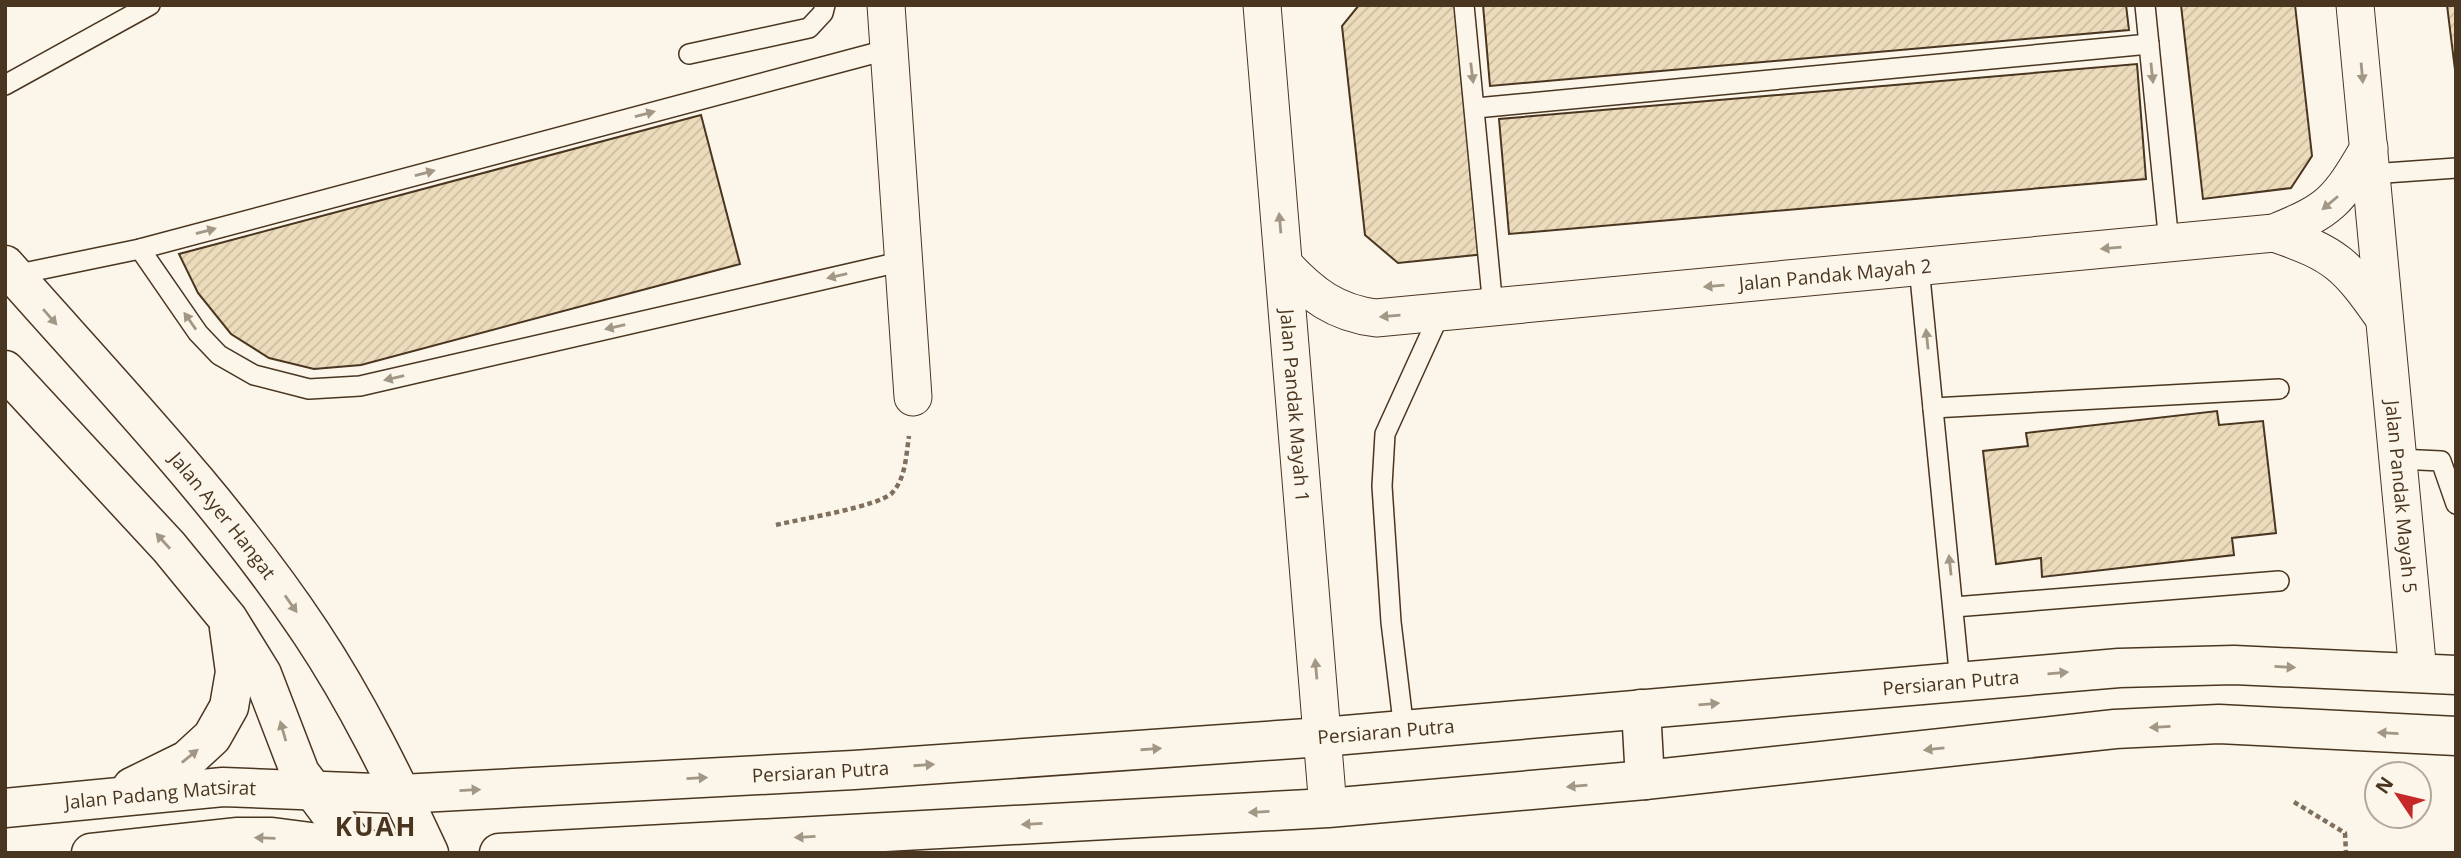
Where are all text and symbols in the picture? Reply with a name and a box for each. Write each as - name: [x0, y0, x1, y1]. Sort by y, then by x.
- one-way arrow: [1466, 62, 1477, 84]
- one-way arrow: [2147, 62, 2158, 84]
- one-way arrow: [2356, 62, 2367, 84]
- one-way arrow: [634, 108, 656, 119]
- one-way arrow: [415, 167, 436, 177]
- one-way arrow: [2321, 195, 2339, 211]
- one-way arrow: [1274, 212, 1285, 234]
- one-way arrow: [195, 225, 217, 236]
- one-way arrow: [2100, 243, 2122, 254]
- street label: Jalan Pandak Mayah 2: [1736, 252, 1933, 297]
- one-way arrow: [826, 271, 848, 282]
- one-way arrow: [1703, 281, 1725, 292]
- street label: Jalan Pandak Mayah 1: [1274, 306, 1316, 503]
- one-way arrow: [42, 308, 57, 325]
- one-way arrow: [1379, 311, 1401, 322]
- one-way arrow: [183, 312, 197, 330]
- one-way arrow: [604, 322, 626, 333]
- one-way arrow: [1921, 327, 1932, 349]
- one-way arrow: [383, 373, 405, 384]
- street label: Jalan Pandak Mayah 5: [2379, 397, 2423, 594]
- street label: Jalan Ayer Hangat: [162, 445, 282, 585]
- one-way arrow: [155, 532, 171, 550]
- one-way arrow: [1944, 554, 1955, 576]
- one-way arrow: [283, 595, 297, 613]
- one-way arrow: [1310, 658, 1321, 680]
- one-way arrow: [2274, 662, 2296, 673]
- street label: Persiaran Putra: [1881, 664, 2020, 701]
- one-way arrow: [2047, 667, 2069, 678]
- one-way arrow: [1698, 698, 1720, 709]
- street label: Persiaran Putra: [1316, 713, 1456, 750]
- one-way arrow: [278, 720, 288, 741]
- one-way arrow: [2149, 722, 2171, 733]
- one-way arrow: [2376, 727, 2398, 738]
- one-way arrow: [1140, 743, 1162, 754]
- one-way arrow: [1923, 743, 1945, 754]
- one-way arrow: [181, 748, 199, 763]
- street label: Persiaran Putra: [751, 755, 890, 788]
- one-way arrow: [913, 759, 935, 770]
- north arrow: [2363, 760, 2433, 830]
- text: N: [2369, 771, 2399, 799]
- one-way arrow: [686, 773, 708, 784]
- street label: Jalan Padang Matsirat: [61, 774, 257, 815]
- one-way arrow: [1566, 781, 1588, 792]
- one-way arrow: [459, 785, 481, 796]
- one-way arrow: [1248, 806, 1270, 817]
- district label: KUAH: [335, 808, 417, 844]
- one-way arrow: [1021, 819, 1043, 830]
- one-way arrow: [254, 832, 276, 843]
- one-way arrow: [794, 832, 816, 843]

